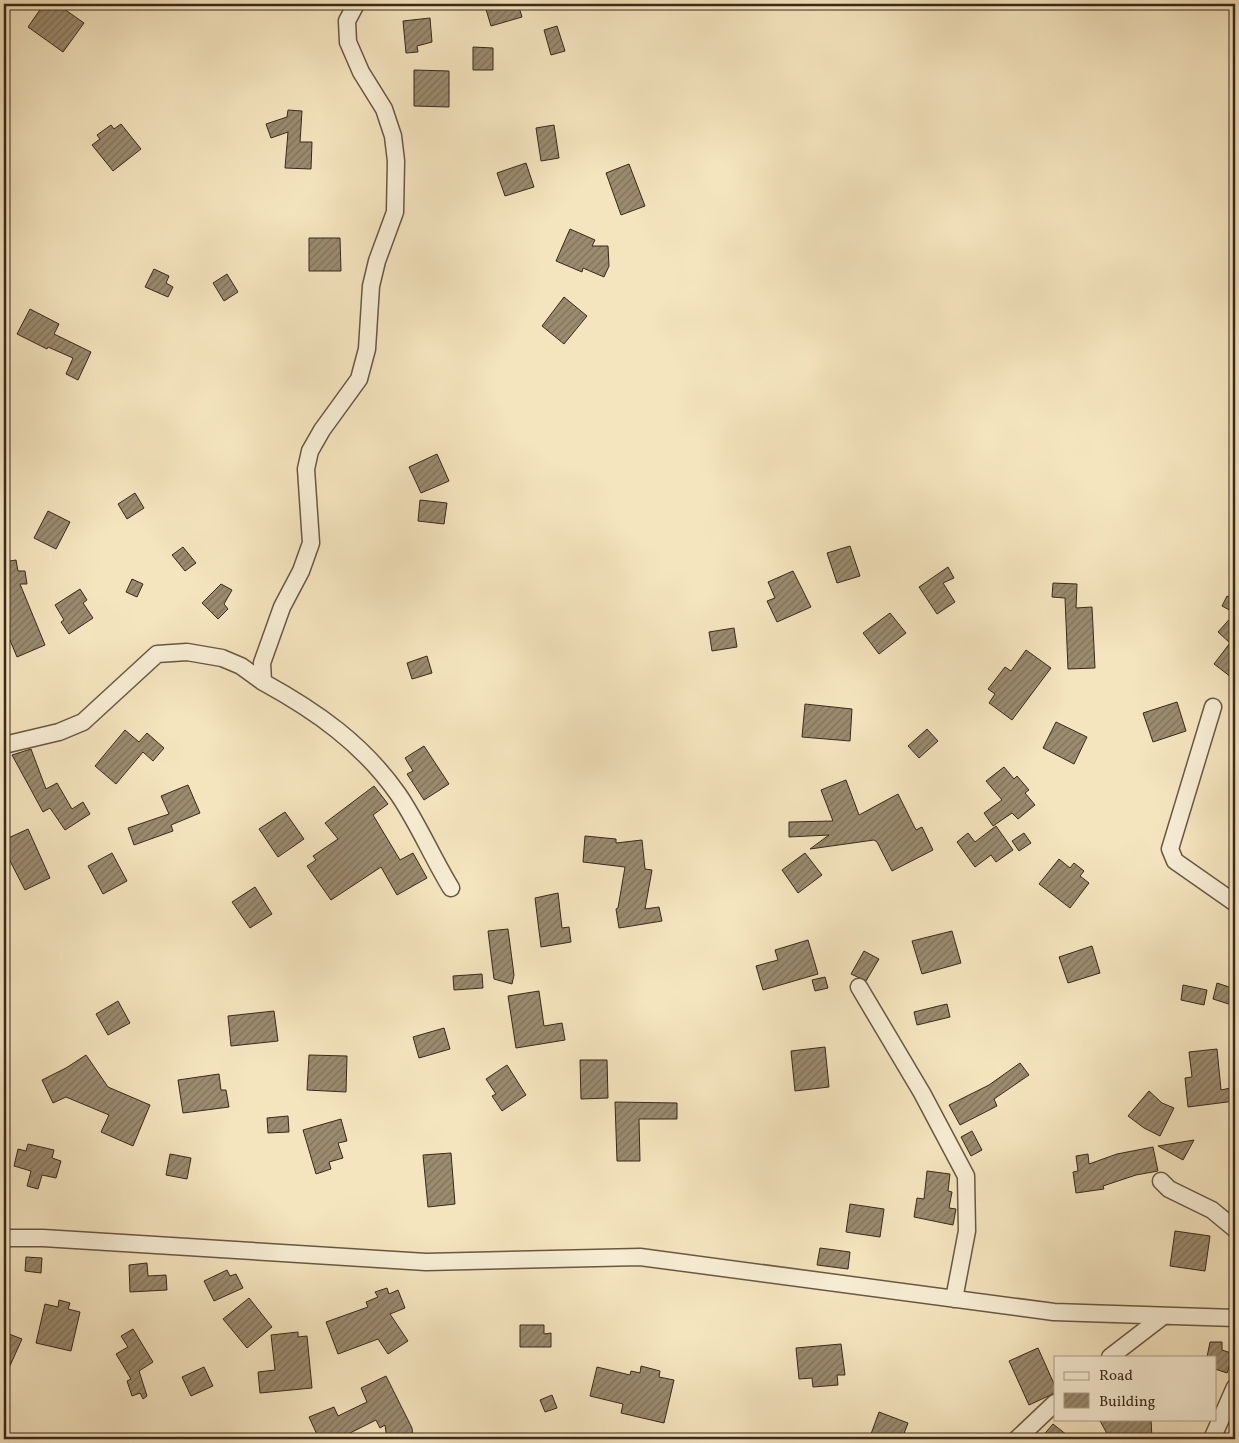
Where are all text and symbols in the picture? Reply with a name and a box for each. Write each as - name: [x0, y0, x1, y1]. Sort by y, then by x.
- legend: [1054, 1356, 1216, 1420]
- text: Road: [1099, 1366, 1133, 1387]
- text: Building: [1099, 1392, 1156, 1413]

